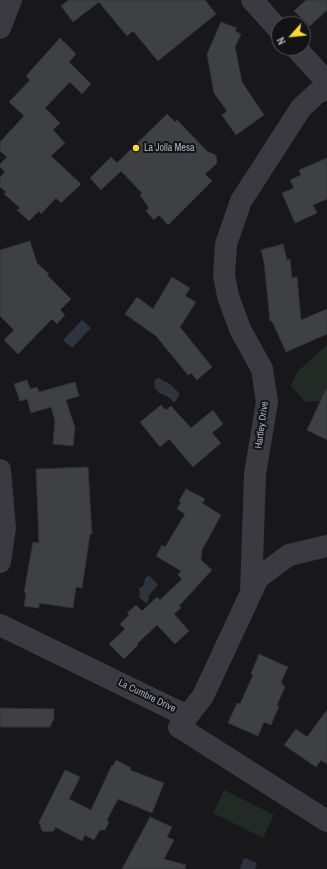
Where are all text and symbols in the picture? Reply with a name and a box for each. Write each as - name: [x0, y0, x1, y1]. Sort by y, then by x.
- north arrow: [271, 16, 311, 56]
- text: N: [273, 35, 289, 47]
- place label: La Jolla Mesa: [144, 142, 195, 154]
- marker: La Jolla Mesa: [131, 143, 141, 153]
- street label: Hartley Drive: [253, 400, 271, 450]
- street label: La Cumbre Drive: [116, 677, 178, 715]

